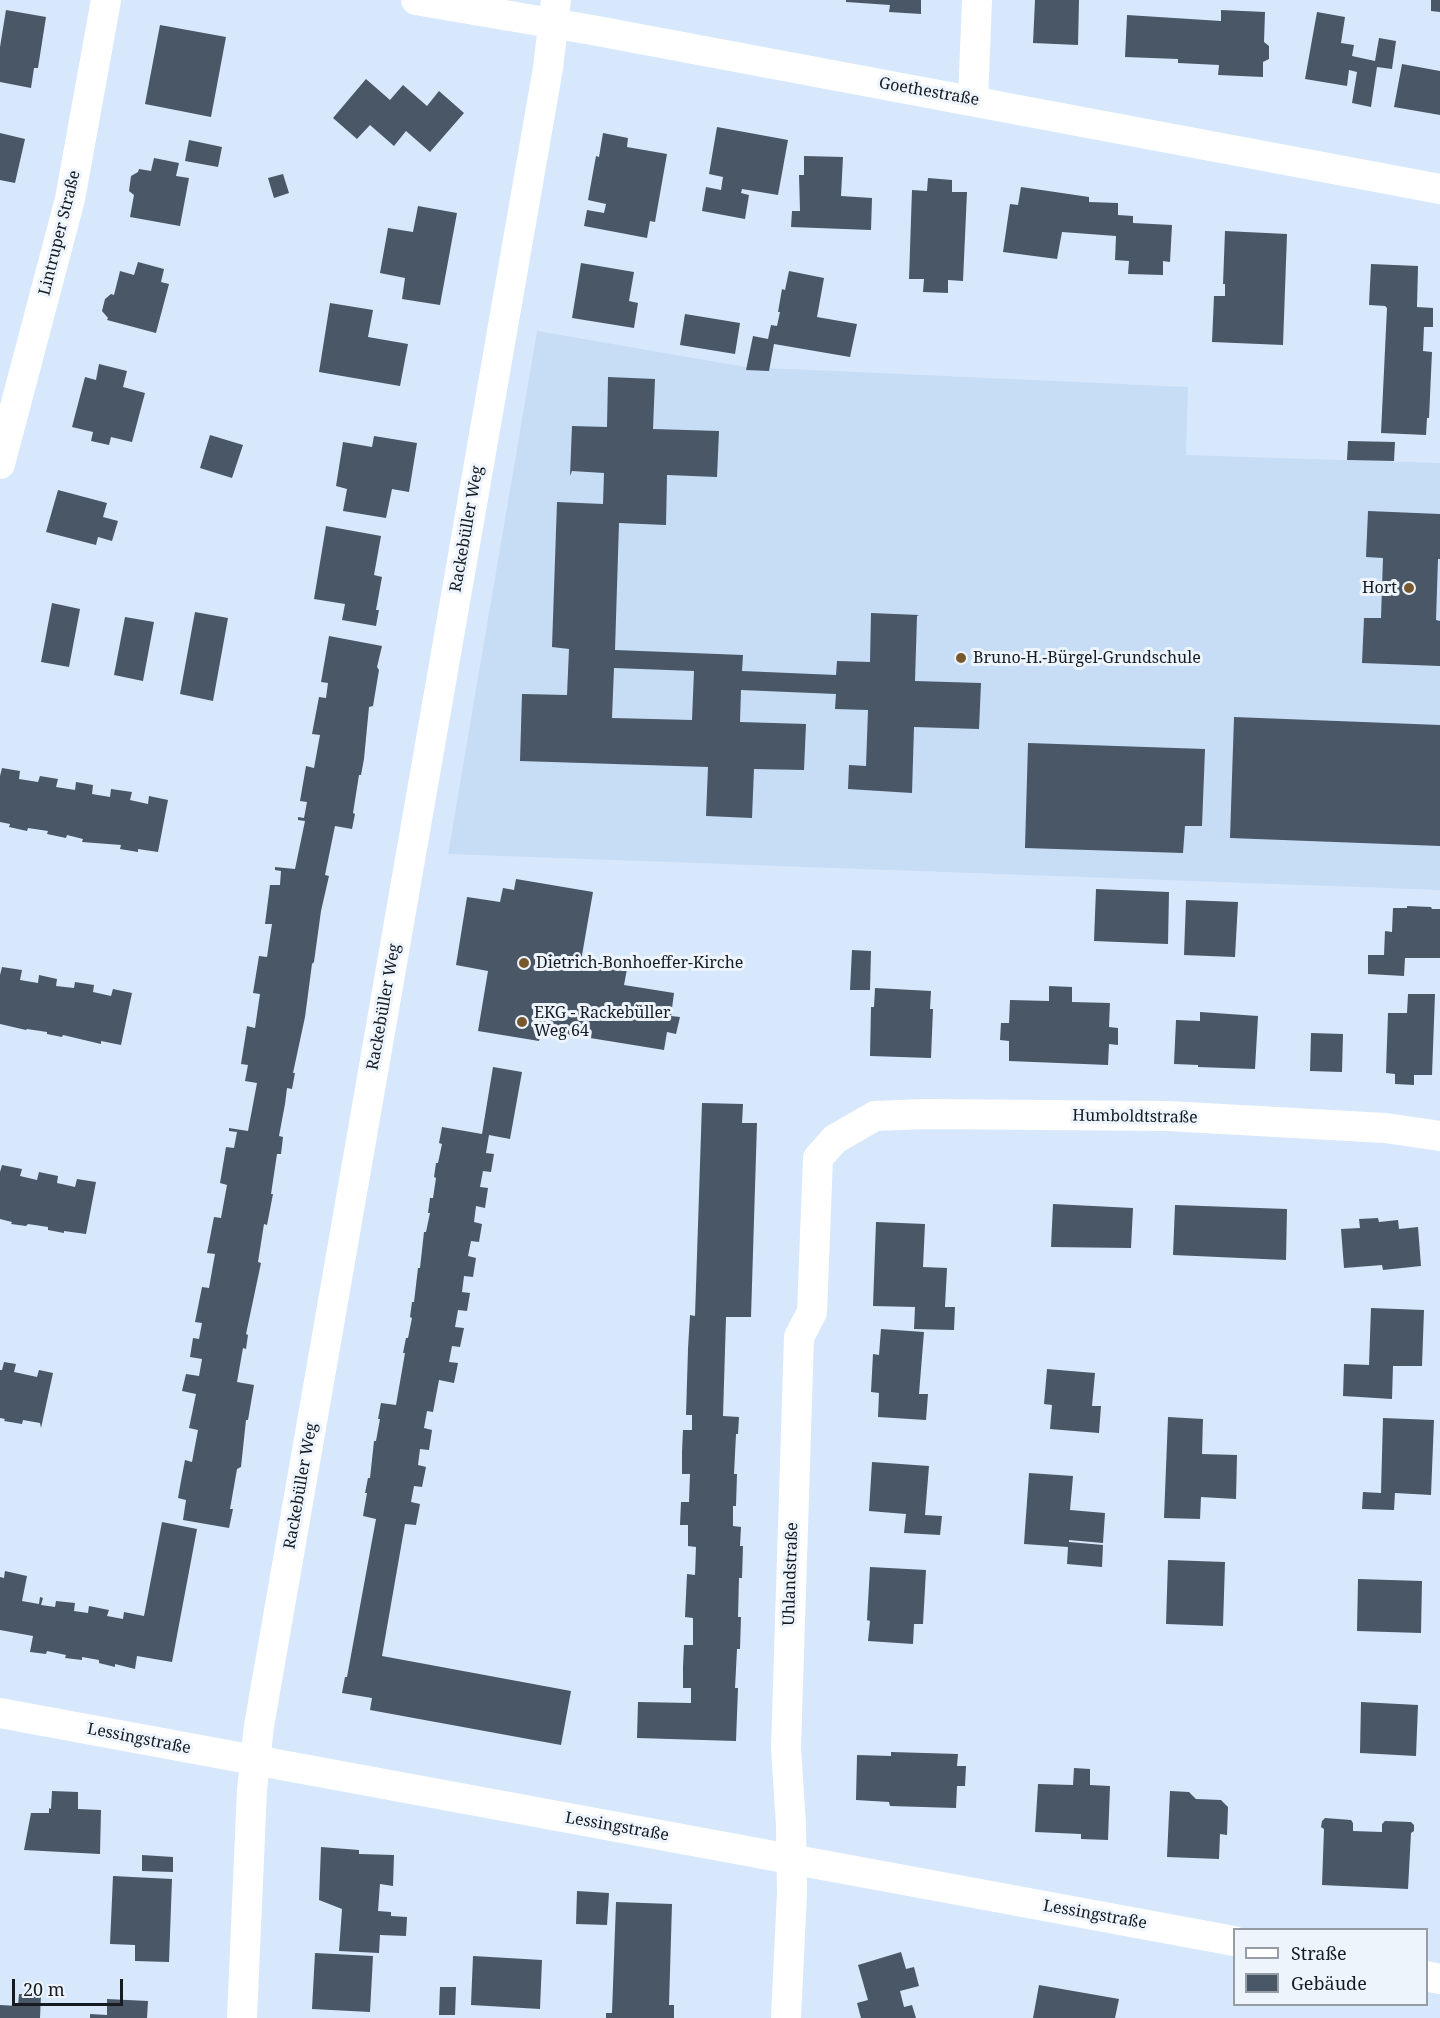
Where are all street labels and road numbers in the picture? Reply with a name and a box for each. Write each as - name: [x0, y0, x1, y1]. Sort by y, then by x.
- street label: Goethestraße: [877, 74, 981, 110]
- street label: Lintruper Straße: [35, 168, 85, 298]
- street label: Rackebüller Weg: [446, 464, 488, 594]
- street label: Rackebüller Weg: [363, 942, 405, 1072]
- street label: Humboldtstraße: [1072, 1106, 1198, 1128]
- street label: Rackebüller Weg: [280, 1421, 322, 1551]
- street label: Uhlandstraße: [780, 1522, 802, 1626]
- street label: Lessingstraße: [86, 1720, 192, 1758]
- street label: Lessingstraße: [564, 1808, 670, 1846]
- street label: Lessingstraße: [1042, 1896, 1148, 1934]

